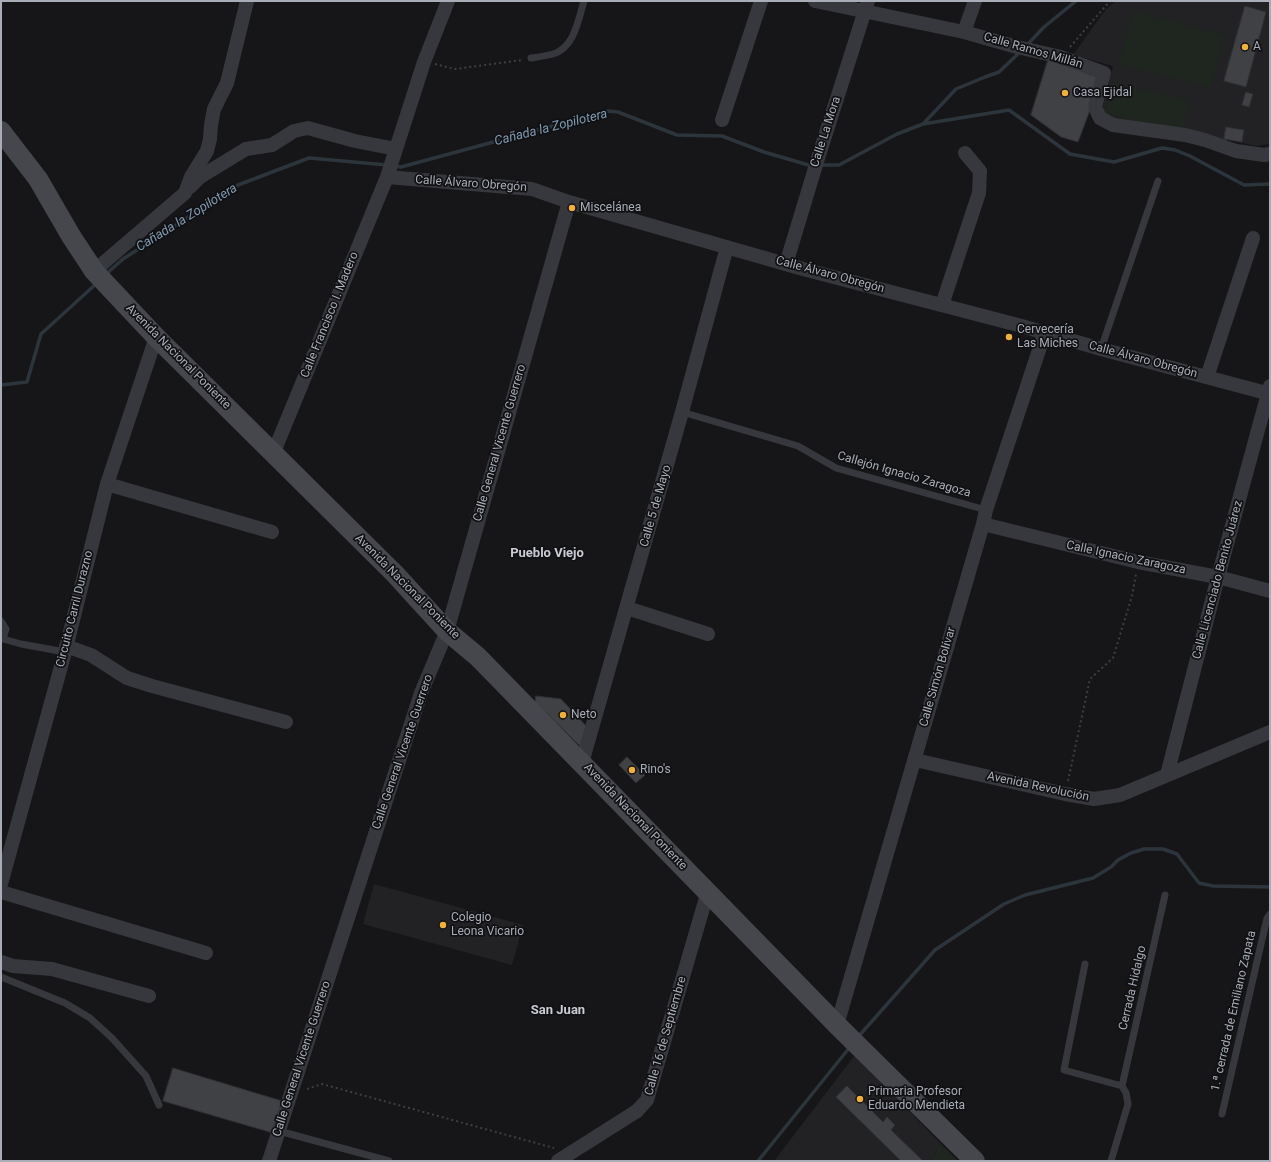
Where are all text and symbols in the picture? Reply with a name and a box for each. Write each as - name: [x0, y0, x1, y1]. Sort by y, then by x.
- street label: Calle Ramos Millán: [982, 30, 1084, 72]
- place label: A: [1253, 40, 1261, 54]
- marker: A: [1240, 42, 1250, 52]
- place label: Casa Ejidal: [1073, 86, 1132, 100]
- marker: Casa Ejidal: [1060, 88, 1070, 98]
- street label: Calle La Mora: [808, 95, 844, 169]
- water label: Cañada la Zopilotera: [493, 106, 609, 150]
- street label: Calle Álvaro Obregón: [415, 173, 527, 195]
- water label: Cañada la Zopilotera: [134, 181, 240, 255]
- place label: Miscelánea: [580, 201, 641, 215]
- marker: Miscelánea: [567, 203, 577, 213]
- street label: Calle Francisco I. Madero: [298, 250, 362, 380]
- street label: Calle Álvaro Obregón: [774, 254, 886, 296]
- street label: Avenida Nacional Poniente: [122, 301, 234, 413]
- place label: Cervecería Las Miches: [1017, 323, 1078, 351]
- marker: Cervecería Las Miches: [1004, 332, 1014, 342]
- street label: Calle Álvaro Obregón: [1087, 339, 1199, 381]
- street label: Calle General Vicente Guerrero: [471, 363, 529, 523]
- street label: Callejón Ignacio Zaragoza: [836, 449, 972, 501]
- street label: Calle 5 de Mayo: [637, 463, 675, 549]
- street label: Calle Licenciado Benito Juárez: [1190, 499, 1246, 661]
- street label: Avenida Nacional Poniente: [351, 531, 463, 643]
- street label: Calle Ignacio Zaragoza: [1065, 538, 1187, 578]
- district label: Pueblo Viejo: [510, 546, 584, 562]
- street label: Circuito Carril Durazno: [54, 549, 96, 669]
- street label: Calle Simón Bolívar: [917, 625, 959, 729]
- street label: Calle General Vicente Guerrero: [370, 673, 436, 831]
- place label: Neto: [571, 708, 597, 722]
- marker: Neto: [558, 710, 568, 720]
- street label: Avenida Nacional Poniente: [580, 761, 690, 873]
- place label: Rino's: [640, 763, 671, 777]
- marker: Rino's: [627, 765, 637, 775]
- street label: Avenida Revolución: [986, 769, 1090, 805]
- place label: Colegio Leona Vicario: [451, 911, 524, 939]
- marker: Colegio Leona Vicario: [438, 920, 448, 930]
- street label: 1.ª cerrada de Emiliano Zapata: [1209, 929, 1259, 1093]
- street label: Cerrada Hidalgo: [1116, 944, 1150, 1032]
- street label: Calle 16 de Septiembre: [642, 975, 690, 1097]
- street label: Calle General Vicente Guerrero: [270, 979, 334, 1139]
- district label: San Juan: [531, 1003, 585, 1019]
- place label: Primaria Profesor Eduardo Mendieta: [868, 1085, 965, 1113]
- marker: Primaria Profesor Eduardo Mendieta: [855, 1094, 865, 1104]

